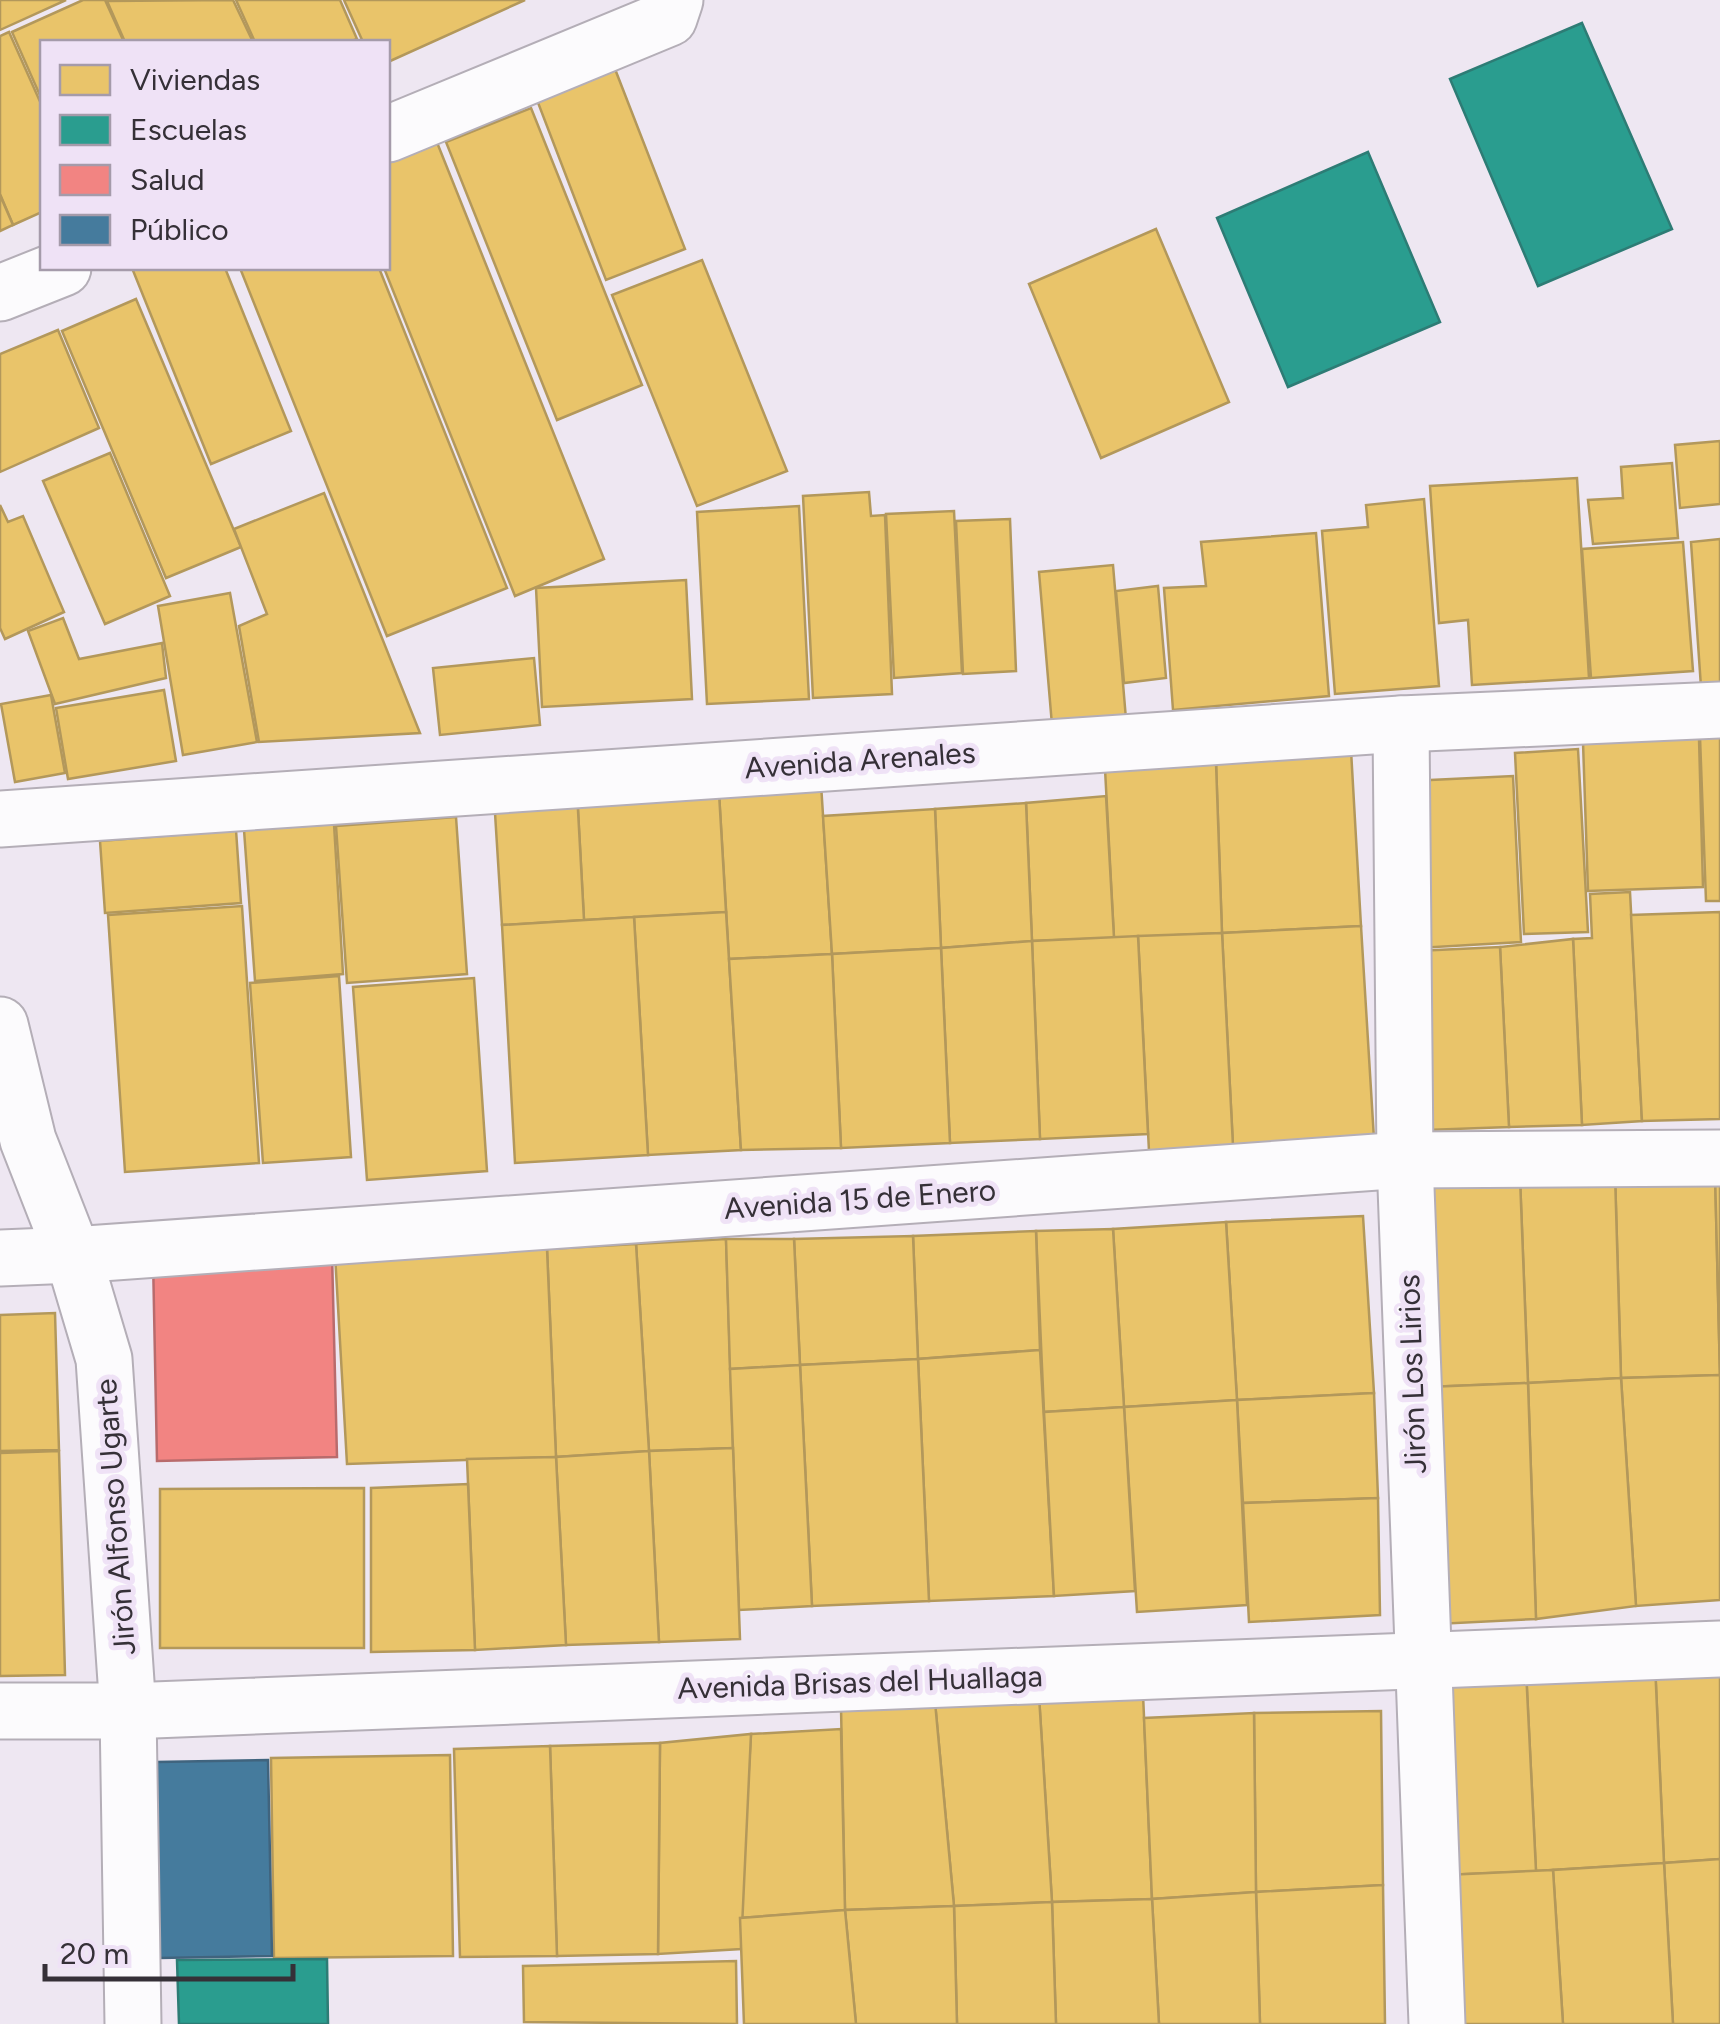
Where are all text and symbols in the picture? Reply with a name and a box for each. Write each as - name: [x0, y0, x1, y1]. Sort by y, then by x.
- legend: [40, 40, 390, 270]
- text: Viviendas: [130, 61, 260, 98]
- text: Escuelas: [130, 111, 247, 148]
- text: Salud: [130, 161, 205, 198]
- text: Público: [130, 211, 229, 248]
- street label: Avenida Arenales: [743, 733, 977, 787]
- street label: Avenida 15 de Enero: [723, 1171, 997, 1227]
- street label: Jirón Los Lirios: [1390, 1274, 1434, 1474]
- street label: Jirón Alfonso Ugarte: [87, 1378, 143, 1656]
- street label: Avenida Brisas del Huallaga: [677, 1657, 1043, 1707]
- scale bar: [45, 1919, 292, 1981]
- text: 20 m: [60, 1935, 129, 1972]

